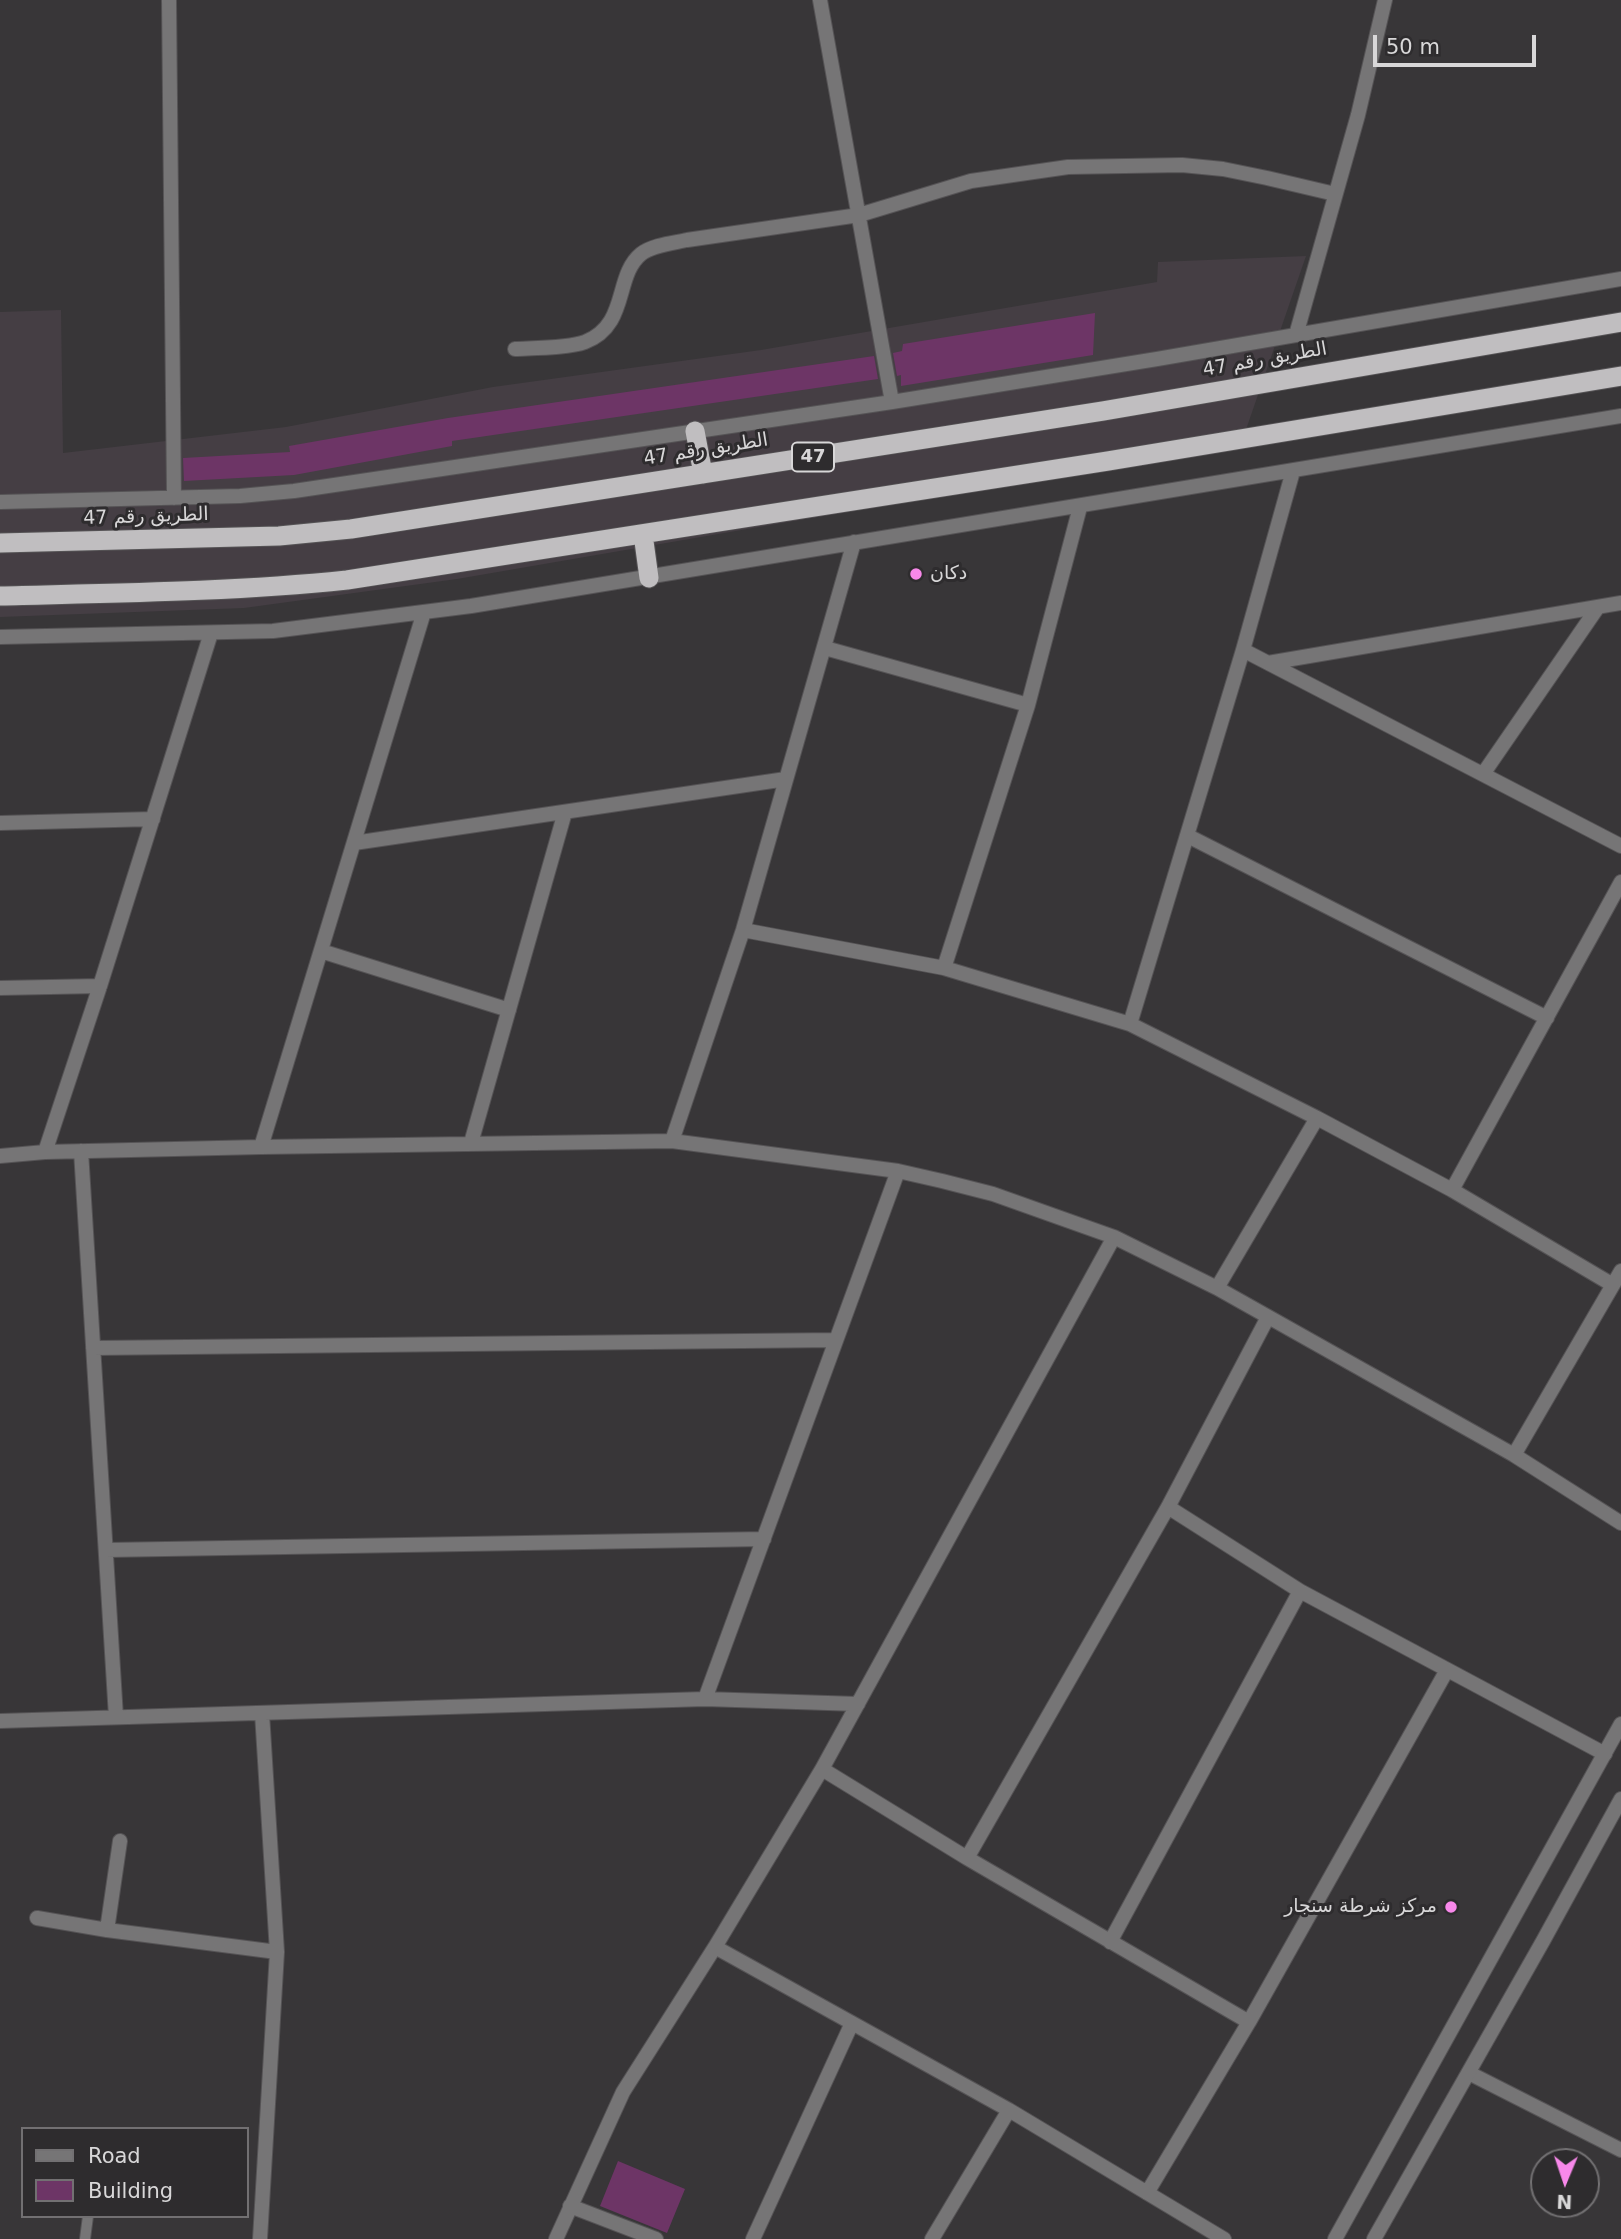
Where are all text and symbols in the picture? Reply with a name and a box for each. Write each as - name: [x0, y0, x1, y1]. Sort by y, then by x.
- scale bar: [1376, 21, 1539, 65]
- text: 50 m: [1386, 35, 1440, 59]
- street label: الطريق رقم 47: [1201, 338, 1329, 382]
- street label: الطريق رقم 47: [642, 429, 770, 471]
- road number: 47: [792, 443, 834, 472]
- street label: الطريق رقم 47: [83, 503, 209, 531]
- place label: دكان: [930, 563, 967, 585]
- marker: دكان: [908, 566, 924, 582]
- place label: مركز شرطة سنجار: [1284, 1896, 1437, 1918]
- marker: مركز شرطة سنجار: [1443, 1899, 1459, 1915]
- legend: [21, 2127, 248, 2218]
- text: Road: [88, 2144, 141, 2168]
- north arrow: [1530, 2148, 1600, 2218]
- text: Building: [88, 2179, 173, 2203]
- text: N: [1556, 2191, 1573, 2213]

